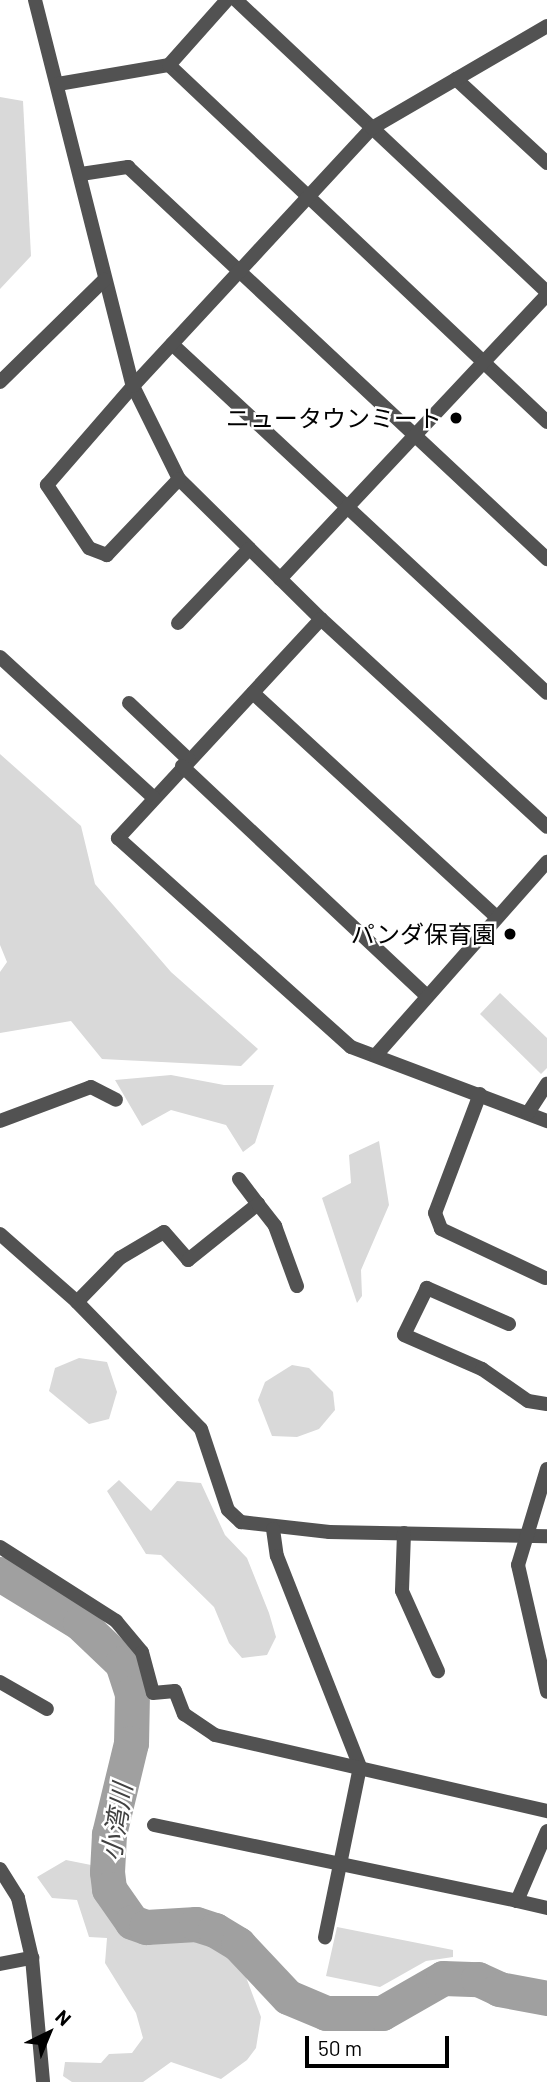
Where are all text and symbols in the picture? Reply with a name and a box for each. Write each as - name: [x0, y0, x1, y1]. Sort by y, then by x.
- place label: ニュータウンミート: [226, 404, 442, 432]
- marker: ニュータウンミート: [448, 410, 464, 426]
- place label: パンダ保育園: [352, 920, 496, 948]
- marker: パンダ保育園: [502, 926, 518, 942]
- water label: 小湾川: [94, 1781, 138, 1863]
- north arrow: [14, 1998, 84, 2068]
- text: N: [51, 2005, 76, 2030]
- scale bar: [309, 2022, 452, 2066]
- text: 50 m: [318, 2035, 362, 2060]

